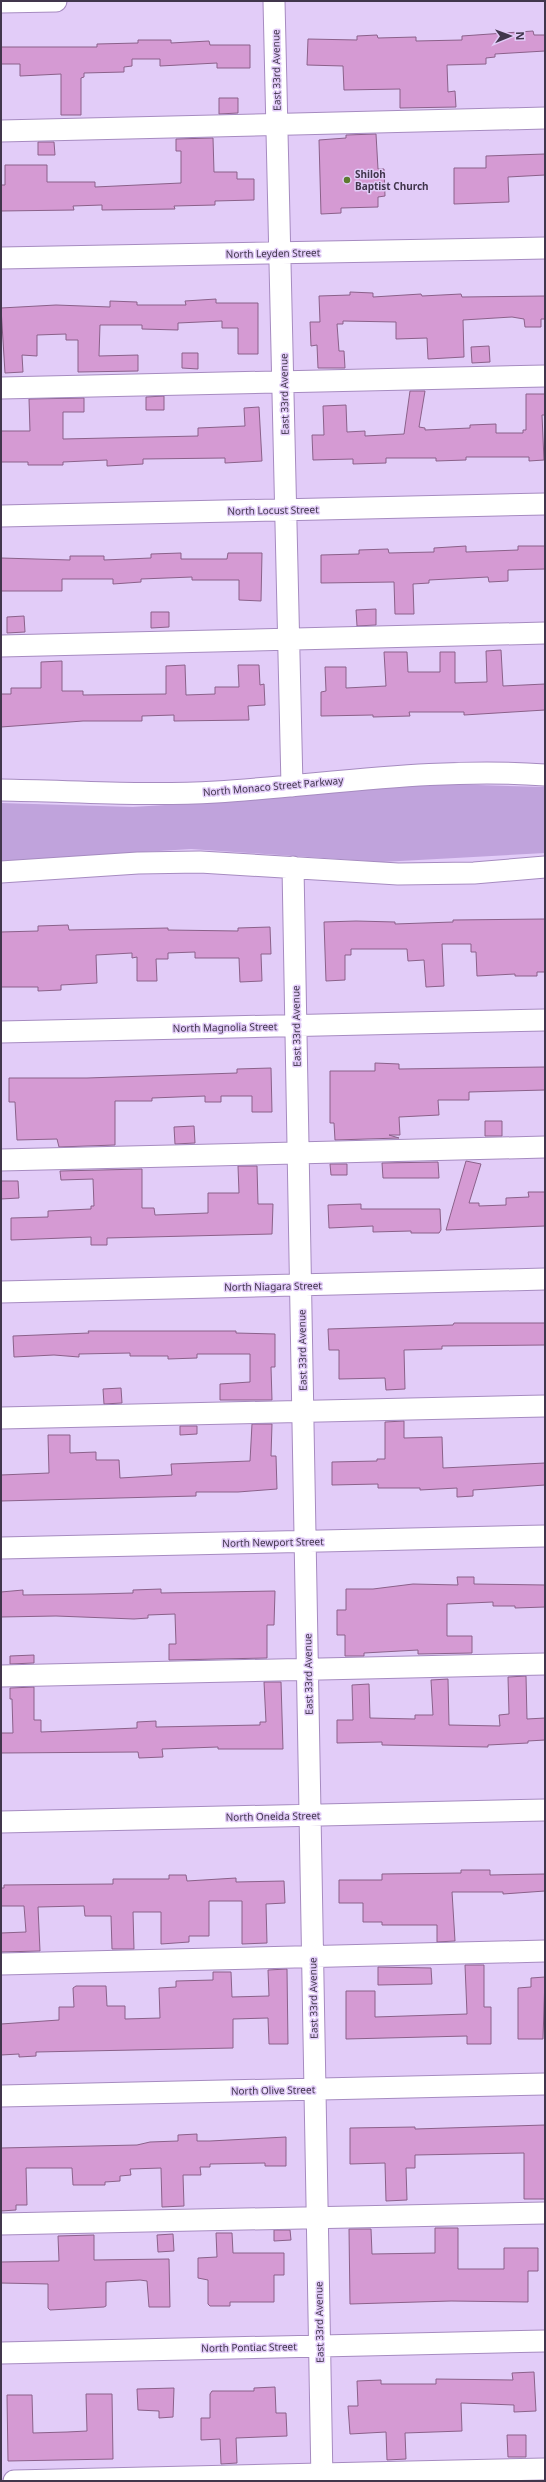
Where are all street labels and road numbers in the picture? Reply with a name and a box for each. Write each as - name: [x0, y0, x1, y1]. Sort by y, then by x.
- street label: East 33rd Avenue: [268, 29, 284, 111]
- street label: North Leyden Street: [226, 245, 321, 261]
- street label: East 33rd Avenue: [276, 353, 292, 435]
- street label: North Locust Street: [227, 502, 319, 518]
- street label: North Monaco Street Parkway: [202, 773, 345, 799]
- street label: East 33rd Avenue: [288, 985, 304, 1067]
- street label: North Magnolia Street: [173, 1019, 278, 1035]
- street label: North Niagara Street: [224, 1278, 322, 1294]
- street label: East 33rd Avenue: [294, 1309, 310, 1391]
- street label: North Newport Street: [222, 1534, 324, 1550]
- street label: East 33rd Avenue: [300, 1633, 316, 1715]
- street label: North Oneida Street: [226, 1808, 321, 1824]
- street label: East 33rd Avenue: [305, 1957, 321, 2039]
- street label: North Olive Street: [231, 2082, 316, 2098]
- street label: East 33rd Avenue: [311, 2281, 327, 2363]
- street label: North Pontiac Street: [201, 2339, 297, 2355]

